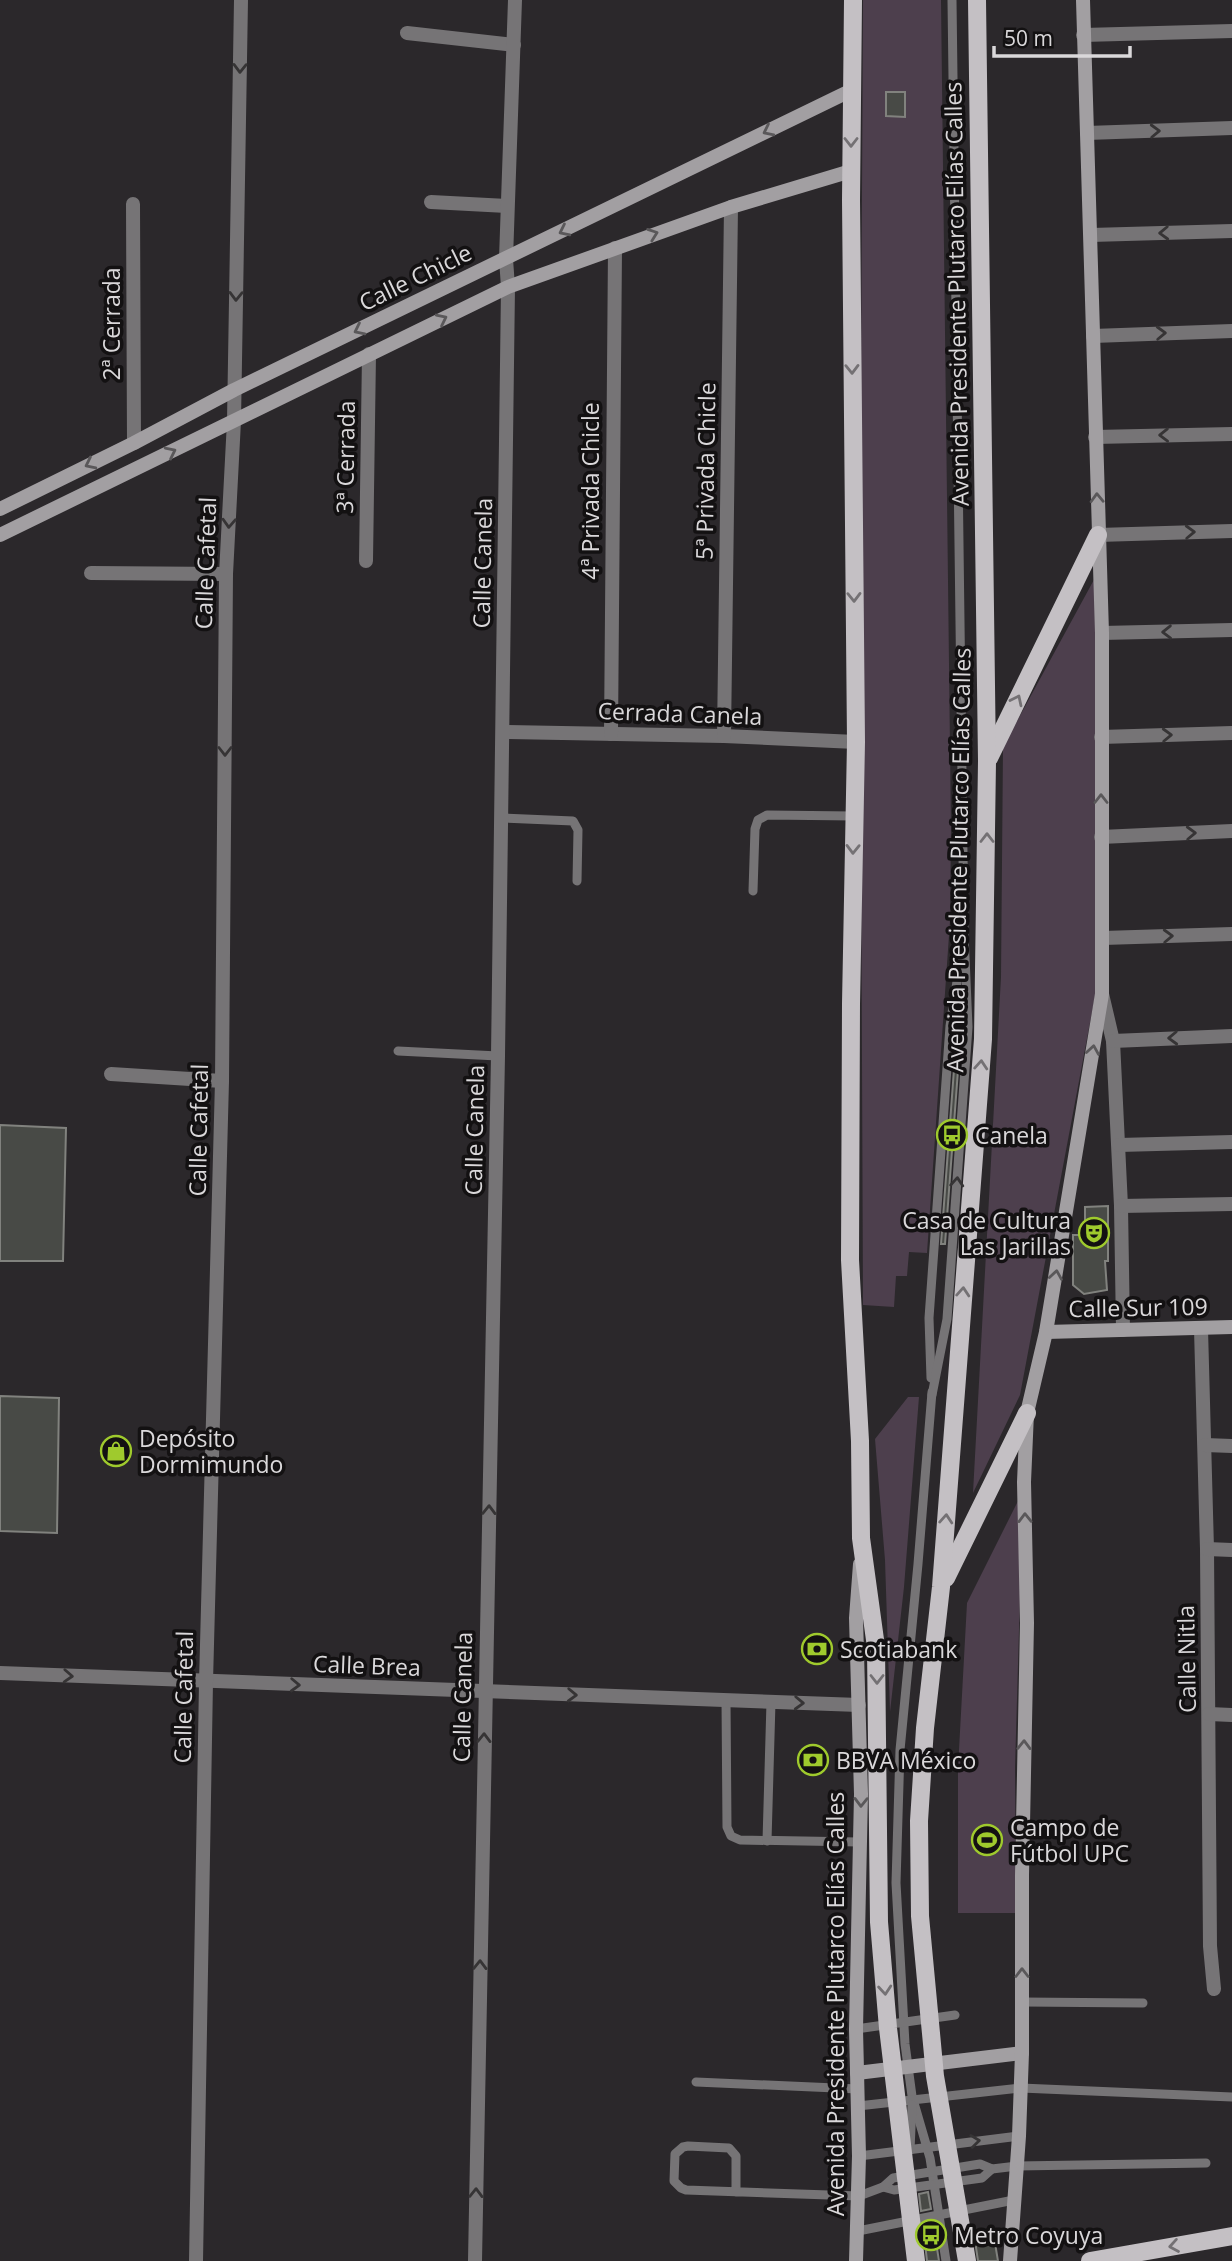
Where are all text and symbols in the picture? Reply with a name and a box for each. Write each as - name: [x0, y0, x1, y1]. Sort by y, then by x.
- scale bar: [994, 14, 1130, 58]
- text: 50 m: [1004, 24, 1053, 52]
- one-way arrow: [232, 63, 248, 74]
- street label: Avenida Presidente Plutarco Elías Calles: [936, 81, 976, 507]
- one-way arrow: [763, 122, 775, 136]
- one-way arrow: [1150, 123, 1161, 138]
- one-way arrow: [843, 137, 859, 147]
- one-way arrow: [559, 222, 571, 236]
- one-way arrow: [1158, 226, 1169, 241]
- one-way arrow: [646, 229, 658, 243]
- street label: Calle Chicle: [353, 236, 477, 318]
- street label: 2ª Cerrada: [95, 267, 127, 381]
- one-way arrow: [228, 290, 243, 301]
- one-way arrow: [435, 313, 447, 327]
- one-way arrow: [354, 321, 366, 335]
- one-way arrow: [1156, 326, 1167, 341]
- one-way arrow: [844, 364, 860, 375]
- street label: 5ª Privada Chicle: [687, 382, 723, 560]
- street label: 3ª Cerrada: [328, 400, 362, 514]
- street label: 4ª Privada Chicle: [574, 402, 606, 580]
- one-way arrow: [1158, 428, 1169, 443]
- one-way arrow: [164, 446, 177, 460]
- one-way arrow: [85, 456, 97, 470]
- one-way arrow: [1089, 492, 1105, 503]
- street label: Calle Cafetal: [187, 496, 223, 630]
- street label: Calle Canela: [465, 497, 499, 629]
- one-way arrow: [221, 518, 236, 529]
- one-way arrow: [1184, 525, 1195, 540]
- one-way arrow: [846, 592, 862, 602]
- one-way arrow: [1161, 624, 1172, 640]
- street label: Avenida Presidente Plutarco Elías Calles: [938, 647, 978, 1073]
- street label: Cerrada Canela: [597, 694, 763, 732]
- one-way arrow: [1009, 694, 1023, 707]
- one-way arrow: [1161, 727, 1172, 742]
- one-way arrow: [217, 746, 233, 756]
- one-way arrow: [1093, 793, 1109, 804]
- one-way arrow: [1186, 826, 1197, 841]
- one-way arrow: [979, 832, 995, 843]
- one-way arrow: [846, 843, 861, 854]
- one-way arrow: [1163, 928, 1173, 944]
- one-way arrow: [1167, 1031, 1178, 1046]
- one-way arrow: [1085, 1044, 1100, 1056]
- one-way arrow: [973, 1060, 988, 1071]
- street label: Calle Cafetal: [181, 1063, 215, 1197]
- street label: Calle Canela: [457, 1064, 491, 1196]
- bus stop icon: Canela: [935, 1118, 969, 1152]
- place label: Canela: [975, 1119, 1048, 1151]
- one-way arrow: [949, 1176, 964, 1187]
- place label: Casa de Cultura Las Jarillas: [902, 1204, 1071, 1262]
- theatre icon: Casa de Cultura Las Jarillas: [1077, 1216, 1111, 1250]
- one-way arrow: [1048, 1269, 1063, 1280]
- one-way arrow: [955, 1287, 970, 1298]
- street label: Calle Sur 109: [1068, 1290, 1208, 1324]
- place label: Depósito Dormimundo: [139, 1422, 283, 1480]
- shop icon: Depósito Dormimundo: [99, 1434, 133, 1468]
- one-way arrow: [481, 1505, 497, 1515]
- one-way arrow: [1017, 1512, 1033, 1523]
- one-way arrow: [938, 1513, 953, 1524]
- street label: Calle Nitla: [1169, 1605, 1203, 1713]
- street label: Calle Cafetal: [166, 1630, 200, 1764]
- street label: Calle Canela: [445, 1631, 479, 1763]
- bank icon: Scotiabank: [800, 1632, 834, 1666]
- place label: Scotiabank: [840, 1633, 957, 1665]
- street label: Calle Brea: [313, 1647, 421, 1683]
- one-way arrow: [63, 1668, 74, 1683]
- one-way arrow: [869, 1674, 885, 1685]
- one-way arrow: [290, 1678, 301, 1693]
- one-way arrow: [567, 1687, 578, 1702]
- one-way arrow: [794, 1696, 805, 1711]
- one-way arrow: [476, 1732, 492, 1743]
- one-way arrow: [1017, 1739, 1032, 1750]
- bank icon: BBVA México: [796, 1743, 830, 1777]
- place label: BBVA México: [836, 1744, 976, 1776]
- street label: Avenida Presidente Plutarco Elías Calles: [819, 1792, 851, 2216]
- one-way arrow: [853, 1797, 868, 1808]
- place label: Campo de Fútbol UPC: [1010, 1811, 1129, 1869]
- sports icon: Campo de Fútbol UPC: [970, 1823, 1004, 1857]
- one-way arrow: [472, 1960, 488, 1970]
- one-way arrow: [1014, 1967, 1030, 1977]
- one-way arrow: [877, 1984, 892, 1995]
- one-way arrow: [970, 2134, 981, 2149]
- one-way arrow: [468, 2187, 484, 2198]
- bus stop icon: Metro Coyuya: [914, 2218, 948, 2252]
- place label: Metro Coyuya: [954, 2219, 1103, 2251]
- one-way arrow: [1168, 2238, 1180, 2253]

